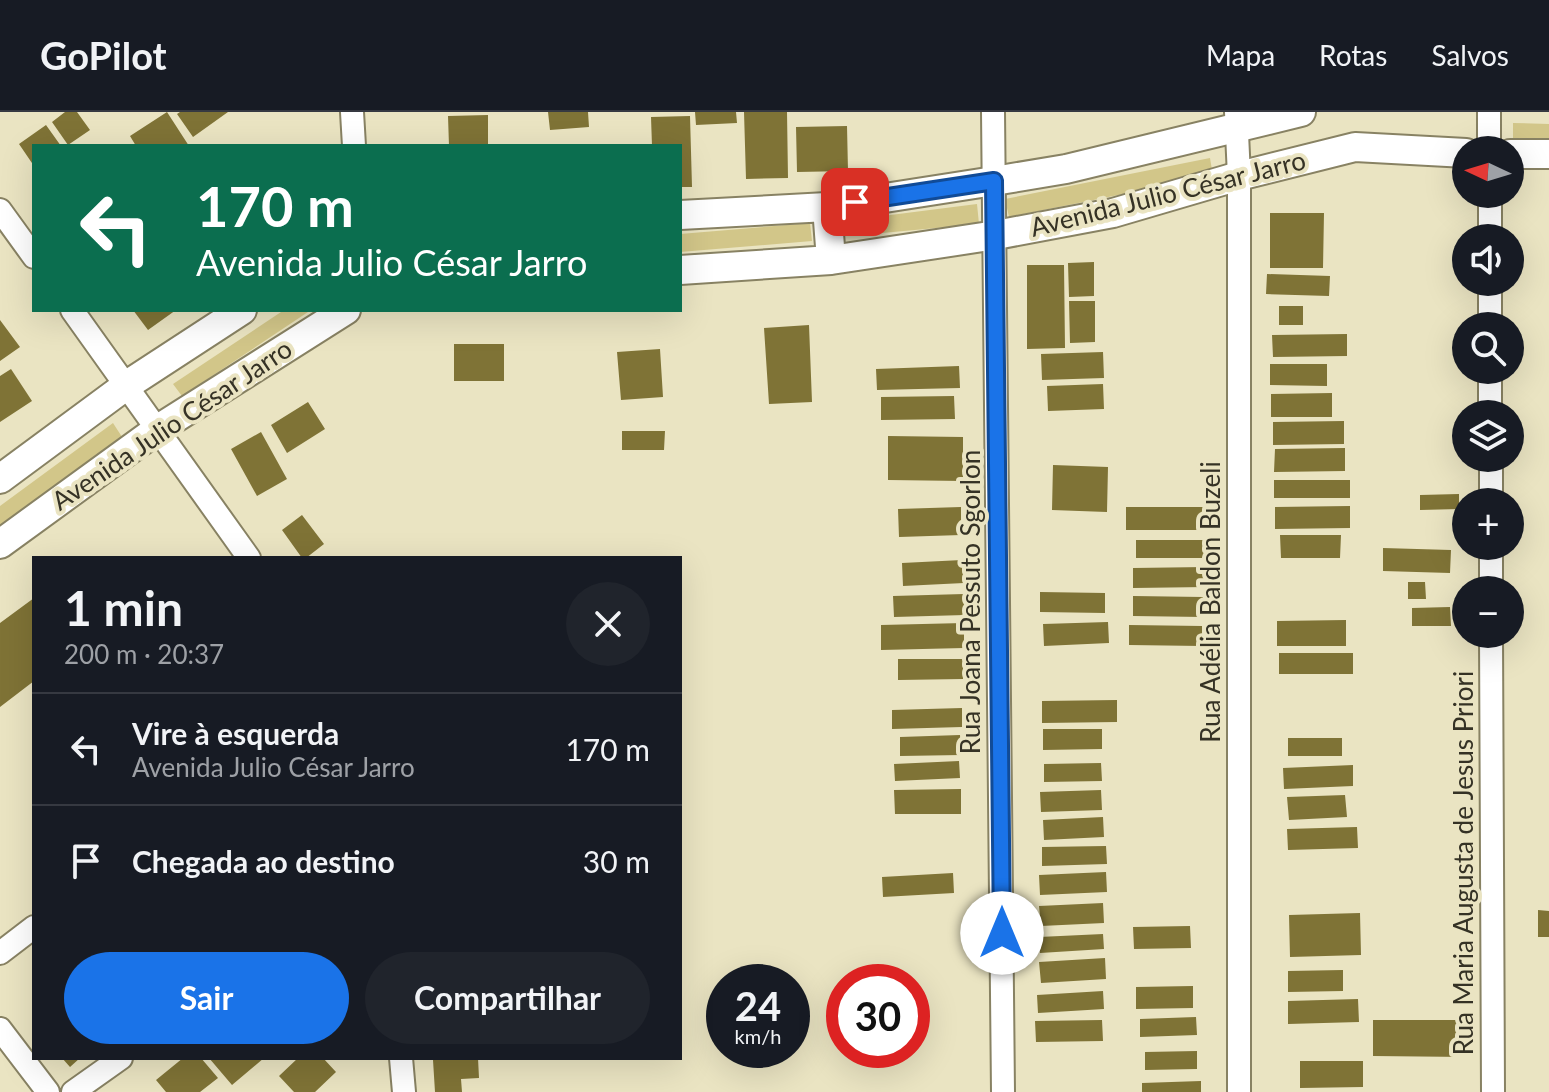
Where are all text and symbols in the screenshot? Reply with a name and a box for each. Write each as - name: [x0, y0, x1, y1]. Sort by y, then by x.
- text: GoPilot: [40, 32, 167, 78]
- text: Mapa: [1206, 38, 1275, 72]
- text: Rotas: [1319, 38, 1387, 72]
- text: Salvos: [1431, 38, 1509, 72]
- north arrow: [1452, 136, 1524, 208]
- map controls: [1452, 136, 1524, 648]
- street label: Avenida Julio César Jarro: [1027, 143, 1309, 243]
- pin: [821, 168, 889, 236]
- text: 170 m: [196, 172, 354, 239]
- icon: left: [64, 176, 168, 280]
- icon: arrive: [833, 180, 877, 224]
- button: sound: [1452, 224, 1524, 296]
- text: Avenida Julio César Jarro: [196, 240, 587, 284]
- button: search: [1452, 312, 1524, 384]
- street label: Avenida Julio César Jarro: [45, 332, 298, 516]
- button: layers: [1452, 400, 1524, 472]
- street label: Rua Joana Pessuto Sgorlon: [954, 450, 986, 754]
- street label: Rua Adélia Baldon Buzeli: [1194, 461, 1226, 743]
- button: +: [1452, 488, 1524, 560]
- button: −: [1452, 576, 1524, 648]
- text: 1 min: [64, 579, 183, 636]
- button: close: [566, 582, 650, 666]
- text: 200 m · 20:37: [64, 638, 224, 670]
- street label: Rua Maria Augusta de Jesus Priori: [1447, 671, 1479, 1055]
- text: Vire à esquerda: [132, 715, 339, 751]
- icon: left: [64, 727, 108, 771]
- text: 170 m: [565, 731, 650, 767]
- text: Avenida Julio César Jarro: [132, 751, 415, 783]
- icon: arrive: [64, 839, 108, 883]
- text: Chegada ao destino: [132, 843, 395, 879]
- text: 30 m: [583, 843, 650, 879]
- position arrow: [960, 891, 1044, 975]
- button: Sair: [64, 952, 349, 1044]
- button: Compartilhar: [365, 952, 650, 1044]
- speed limit sign: 30: [826, 964, 930, 1068]
- text: 24: [735, 982, 781, 1030]
- text: km/h: [735, 1024, 781, 1048]

